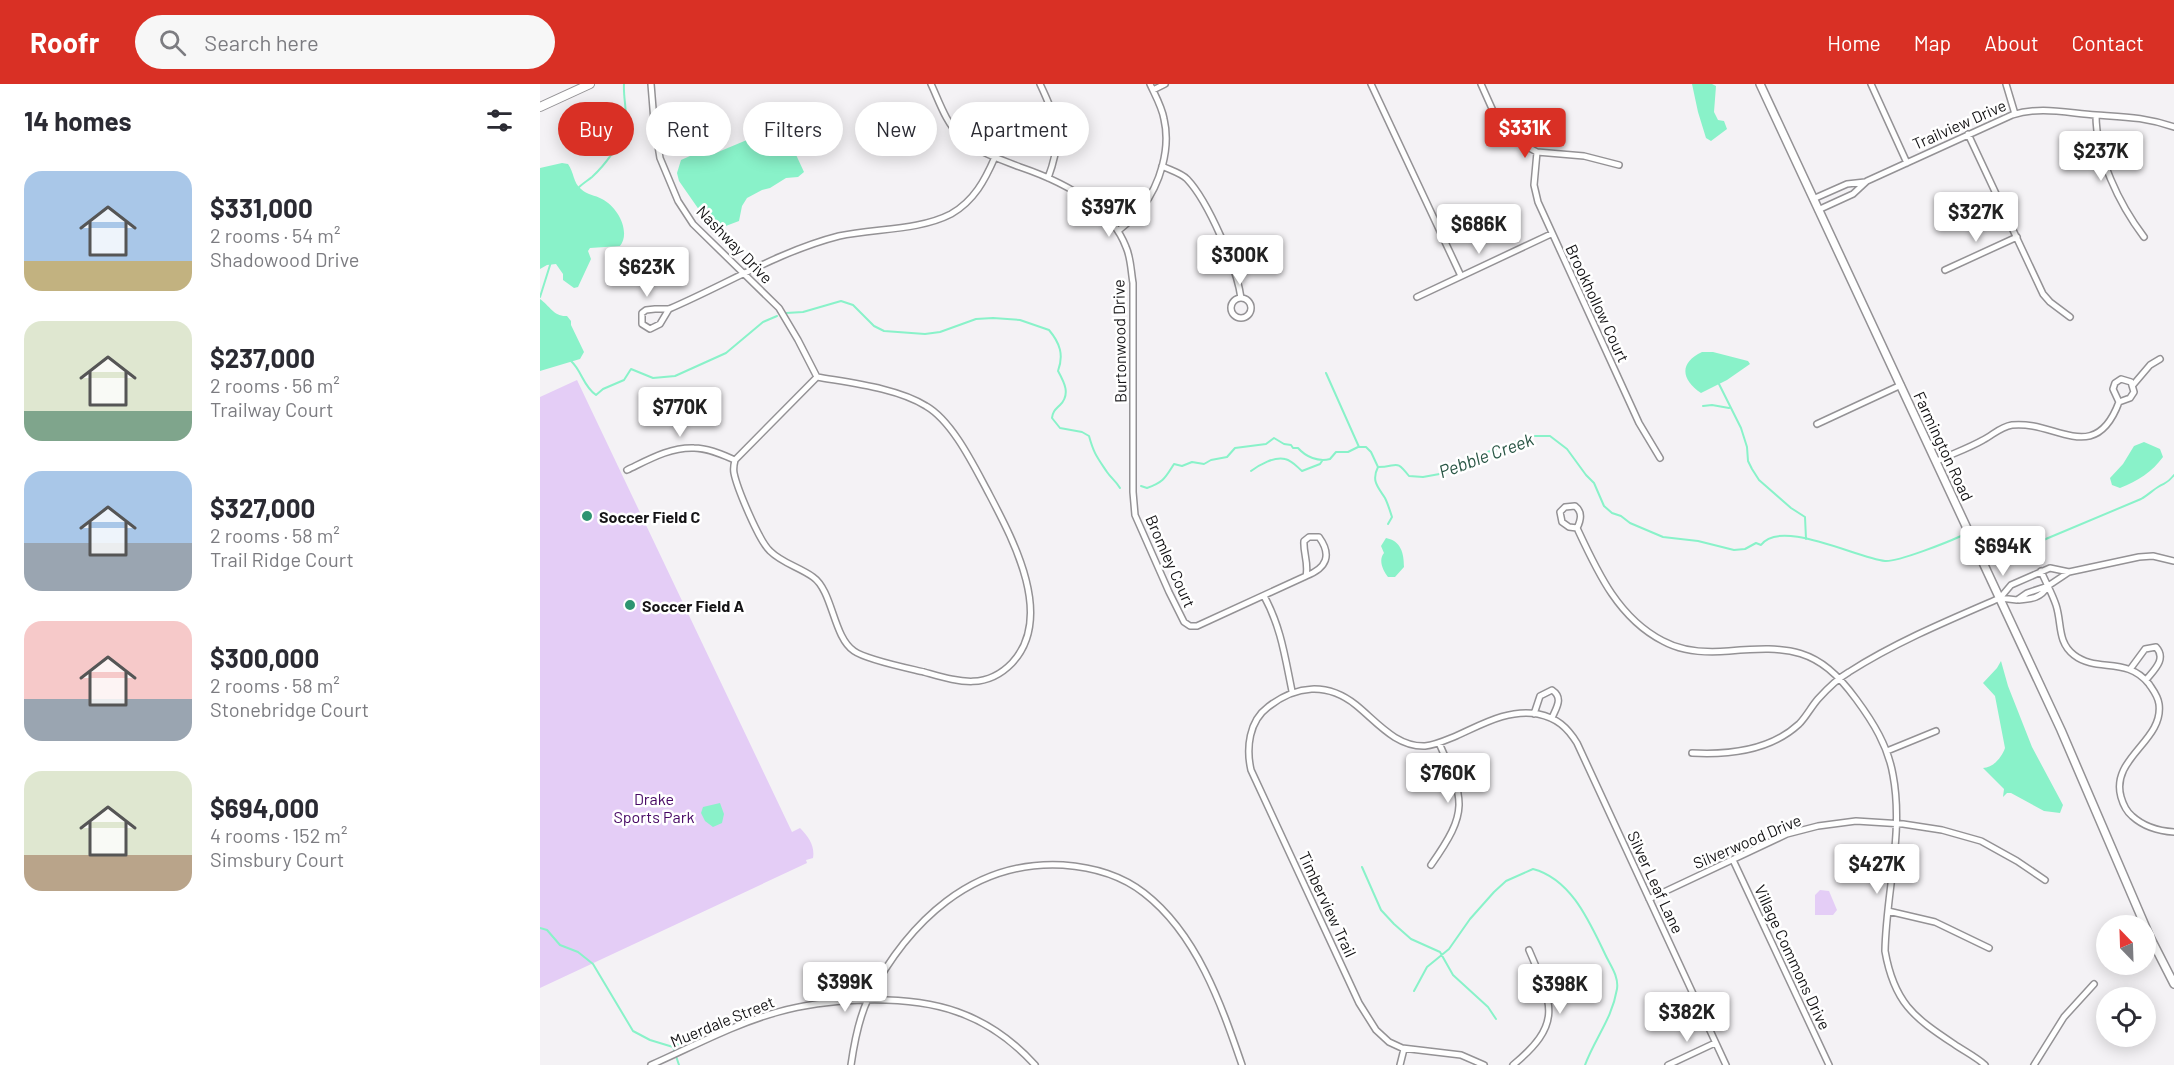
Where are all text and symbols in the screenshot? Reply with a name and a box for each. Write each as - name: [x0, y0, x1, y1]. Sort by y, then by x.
- search box: [135, 15, 555, 69]
- text: Roofr: [30, 25, 99, 59]
- icon: search: [156, 26, 189, 59]
- text: Search here: [204, 29, 319, 55]
- text: Home: [1827, 30, 1881, 55]
- text: Map: [1914, 30, 1951, 55]
- text: About: [1984, 30, 2039, 55]
- text: Contact: [2072, 30, 2144, 55]
- street label: Trailview Drive: [1909, 95, 2009, 153]
- chip: Buy: [558, 102, 634, 156]
- chip: Rent: [646, 102, 731, 156]
- chip: Filters: [743, 102, 843, 156]
- chip: New: [855, 102, 937, 156]
- chip: Apartment: [949, 102, 1089, 156]
- icon: filters: [483, 104, 516, 137]
- text: 14 homes: [24, 105, 131, 136]
- pin: $331K: [1483, 108, 1567, 159]
- text: $331K: [1499, 115, 1551, 139]
- pin: $237K: [2059, 131, 2143, 182]
- text: $237K: [2073, 138, 2129, 162]
- pin: $397K: [1067, 187, 1151, 238]
- text: $331,000: [210, 192, 313, 223]
- pin: $327K: [1934, 192, 2018, 243]
- text: $397K: [1081, 194, 1137, 218]
- icon: home: [72, 195, 144, 267]
- text: $327K: [1948, 199, 2004, 223]
- street label: Nashway Drive: [693, 201, 777, 287]
- pin: $686K: [1437, 204, 1521, 255]
- text: $686K: [1451, 211, 1507, 235]
- text: 2 rooms · 54 m²: [210, 223, 340, 247]
- pin: $300K: [1198, 235, 1282, 286]
- street label: Brookhollow Court: [1562, 241, 1634, 365]
- text: $300K: [1211, 242, 1269, 266]
- text: Shadowood Drive: [210, 247, 359, 271]
- pin: $623K: [605, 247, 689, 298]
- text: $623K: [619, 254, 675, 278]
- street label: Burtonwood Drive: [1108, 279, 1130, 403]
- text: $237,000: [210, 342, 315, 373]
- icon: home: [72, 345, 144, 417]
- text: 2 rooms · 56 m²: [210, 373, 340, 397]
- pin: $770K: [638, 387, 722, 438]
- street label: Farmington Road: [1910, 388, 1978, 504]
- text: $770K: [652, 394, 708, 418]
- text: Trailway Court: [210, 397, 334, 421]
- water label: Pebble Creek: [1436, 428, 1537, 482]
- text: $327,000: [210, 492, 315, 523]
- icon: home: [72, 495, 144, 567]
- place label: Soccer Field C: [599, 507, 700, 526]
- marker: Soccer Field C: [580, 509, 594, 523]
- street label: Bromley Court: [1142, 512, 1200, 610]
- text: 2 rooms · 58 m²: [210, 523, 340, 547]
- pin: $694K: [1961, 526, 2045, 577]
- text: $694K: [1974, 533, 2032, 557]
- text: Trail Ridge Court: [210, 547, 354, 571]
- place label: Soccer Field A: [642, 596, 744, 615]
- marker: Soccer Field A: [623, 598, 637, 612]
- text: $300,000: [210, 642, 319, 673]
- icon: home: [72, 645, 144, 717]
- text: 2 rooms · 58 m²: [210, 673, 340, 697]
- text: Stonebridge Court: [210, 697, 369, 721]
- pin: $760K: [1406, 753, 1490, 804]
- text: $760K: [1420, 760, 1476, 784]
- park label: Drake Sports Park: [614, 789, 695, 826]
- text: $694,000: [210, 792, 319, 823]
- icon: home: [72, 795, 144, 867]
- street label: Silverwood Drive: [1690, 810, 1804, 872]
- text: 4 rooms · 152 m²: [210, 823, 347, 847]
- street label: Silver Leaf Lane: [1624, 828, 1688, 936]
- pin: $427K: [1835, 844, 1919, 895]
- text: Simsbury Court: [210, 847, 344, 871]
- street label: Timberview Trail: [1295, 848, 1361, 960]
- text: $427K: [1848, 851, 1906, 875]
- street label: Village Commons Drive: [1751, 881, 1835, 1033]
- north arrow: [2096, 915, 2156, 975]
- map controls: [2096, 915, 2156, 1047]
- pin: $399K: [803, 962, 887, 1013]
- pin: $398K: [1518, 964, 1602, 1015]
- text: $399K: [817, 969, 873, 993]
- text: $398K: [1532, 971, 1588, 995]
- button: locate: [2096, 987, 2156, 1047]
- street label: Muerdale Street: [667, 992, 777, 1050]
- pin: $382K: [1645, 992, 1729, 1043]
- text: $382K: [1659, 999, 1715, 1023]

